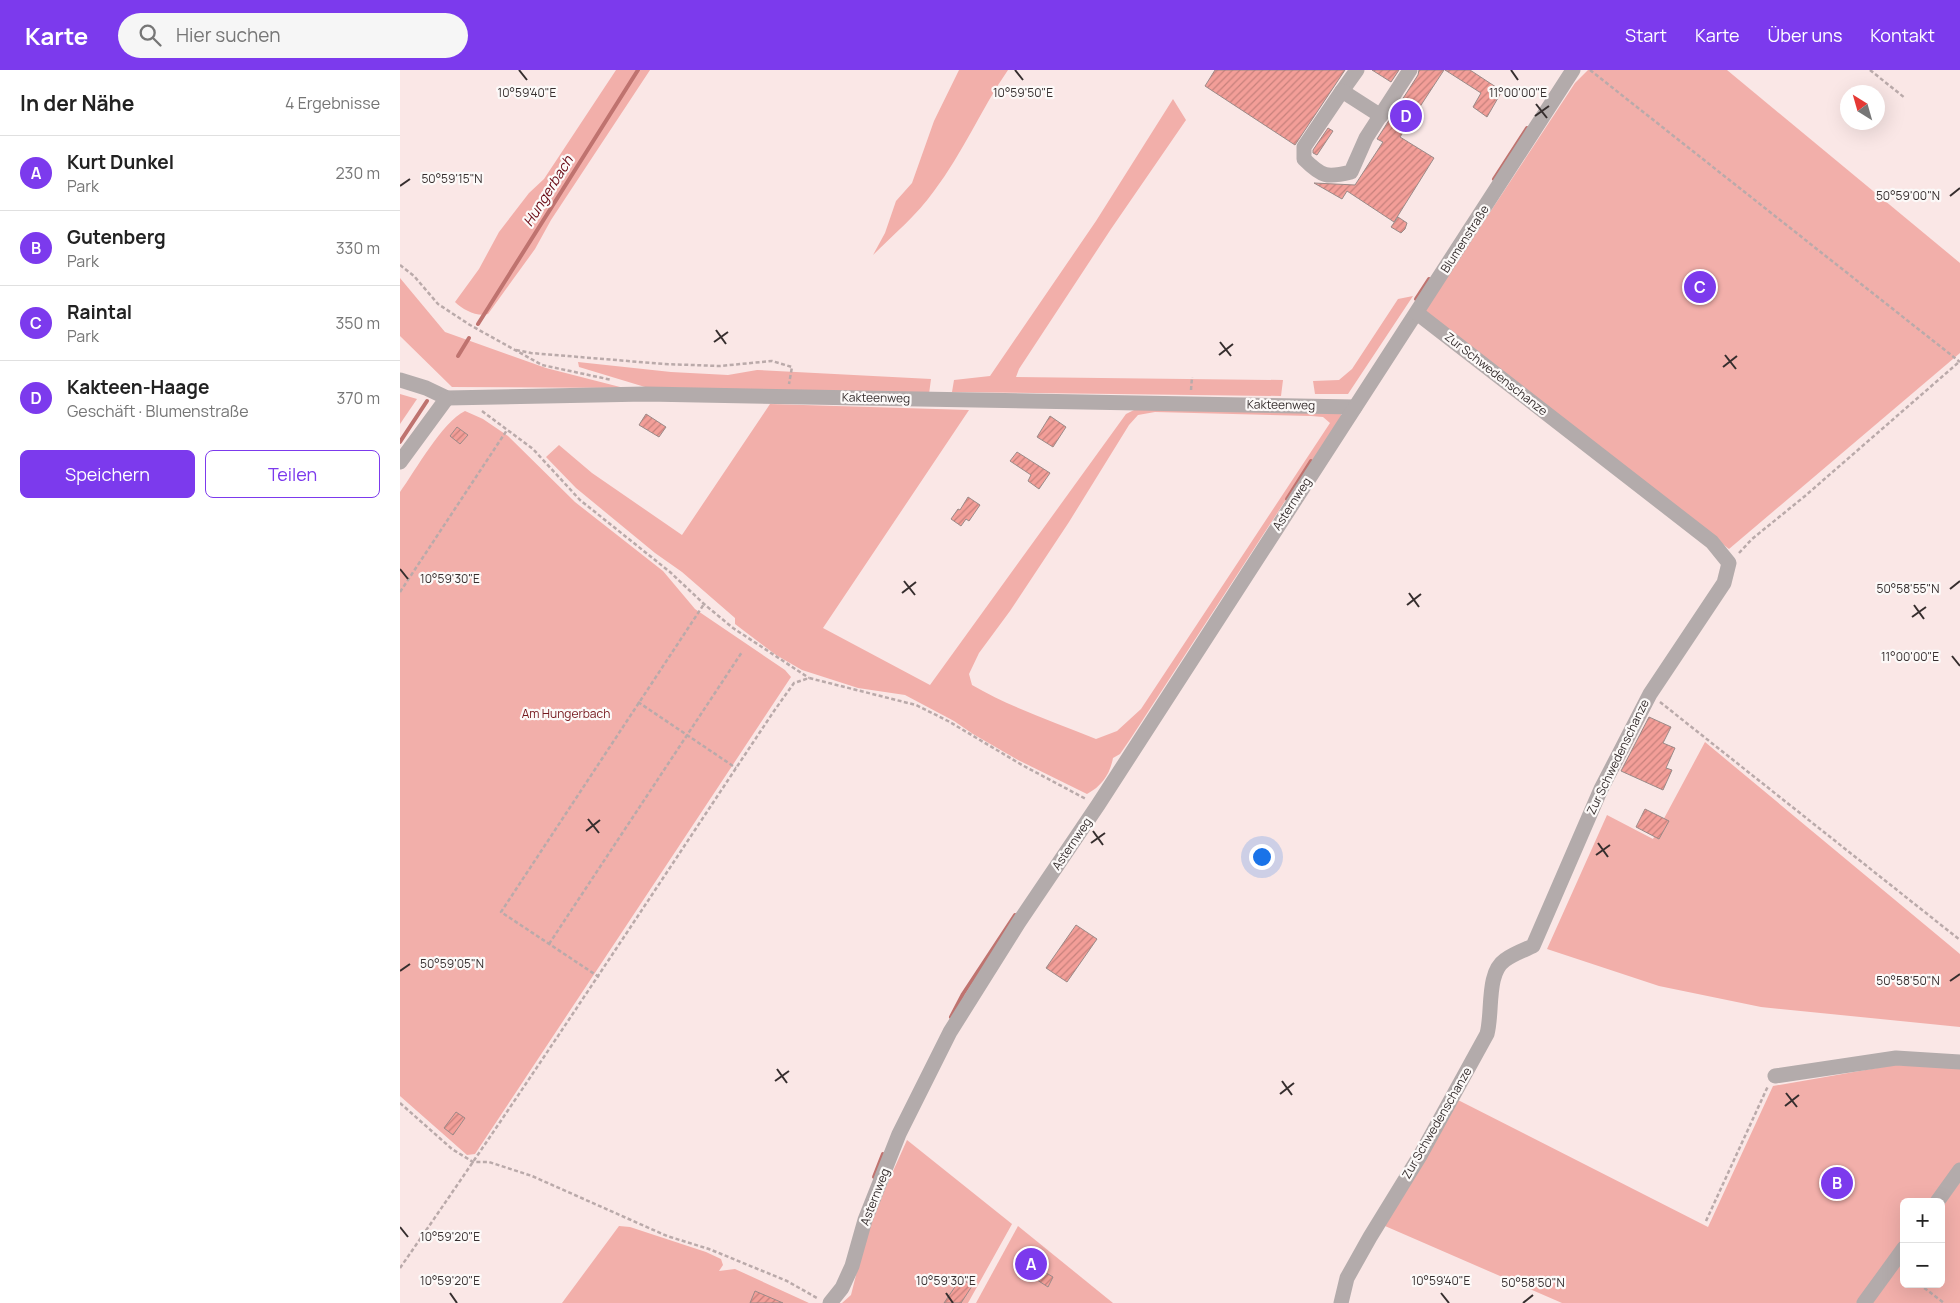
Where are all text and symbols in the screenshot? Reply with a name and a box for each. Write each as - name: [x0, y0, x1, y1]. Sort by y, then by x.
- search box: [118, 13, 468, 58]
- text: Karte: [25, 19, 88, 52]
- icon: search: [136, 21, 164, 49]
- text: Hier suchen: [176, 22, 280, 48]
- text: Start: [1625, 23, 1667, 47]
- text: Karte: [1695, 23, 1740, 47]
- text: Über uns: [1768, 23, 1842, 47]
- text: Kontakt: [1870, 23, 1935, 47]
- text: 10°59'40"E: [498, 84, 557, 101]
- text: 10°59'50"E: [993, 84, 1053, 101]
- text: 11°00'00"E: [1489, 84, 1547, 101]
- north arrow: [1840, 85, 1885, 130]
- text: In der Nähe: [20, 89, 134, 117]
- text: 4 Ergebnisse: [285, 92, 380, 114]
- pin: D: [1390, 97, 1422, 135]
- text: Kurt Dunkel: [67, 149, 174, 175]
- water label: Hungerbach: [518, 151, 577, 230]
- text: A: [31, 162, 41, 184]
- text: 230 m: [336, 162, 380, 184]
- text: 50°59'15"N: [421, 170, 483, 187]
- text: Park: [67, 175, 99, 197]
- text: 50°59'00"N: [1876, 187, 1940, 204]
- street label: Blumenstraße: [1436, 202, 1493, 276]
- text: Gutenberg: [67, 224, 166, 250]
- text: B: [31, 237, 41, 259]
- text: 330 m: [336, 237, 380, 259]
- text: Park: [67, 250, 99, 272]
- pin: C: [1684, 268, 1716, 306]
- text: Raintal: [67, 299, 132, 325]
- text: C: [30, 312, 42, 334]
- text: 350 m: [335, 312, 380, 334]
- text: Park: [67, 325, 99, 347]
- street label: Zur Schwedenschanze: [1441, 328, 1551, 419]
- text: Kakteen-Haage: [67, 374, 209, 400]
- text: D: [30, 387, 42, 409]
- text: 370 m: [337, 387, 380, 409]
- street label: Kakteenweg: [842, 388, 910, 407]
- street label: Kakteenweg: [1247, 395, 1315, 414]
- text: Geschäft · Blumenstraße: [67, 400, 249, 422]
- button: Speichern: [20, 450, 195, 498]
- button: Teilen: [205, 450, 380, 498]
- street label: Asternweg: [1268, 474, 1315, 534]
- text: 10°59'30"E: [420, 570, 480, 587]
- text: 50°58'55"N: [1877, 580, 1939, 597]
- text: 11°00'00"E: [1881, 648, 1939, 665]
- street label: Zur Schwedenschanze: [1582, 696, 1653, 817]
- park label: Am Hungerbach: [522, 705, 610, 722]
- street label: Asternweg: [1048, 814, 1095, 873]
- your location: [1249, 844, 1275, 870]
- text: 50°59'05"N: [420, 955, 484, 972]
- text: 50°58'50"N: [1876, 972, 1940, 989]
- street label: Zur Schwedenschanze: [1398, 1064, 1475, 1182]
- pin: B: [1821, 1164, 1853, 1202]
- street label: Asternweg: [856, 1166, 893, 1228]
- map controls: [1900, 1198, 1945, 1288]
- button: +: [1900, 1198, 1945, 1243]
- text: 10°59'20"E: [420, 1228, 480, 1245]
- button: −: [1900, 1243, 1945, 1288]
- pin: A: [1015, 1245, 1047, 1283]
- text: 10°59'20"E: [420, 1272, 480, 1289]
- text: 10°59'30"E: [916, 1272, 976, 1289]
- text: 10°59'40"E: [1412, 1272, 1471, 1289]
- text: 50°58'50"N: [1501, 1274, 1565, 1291]

